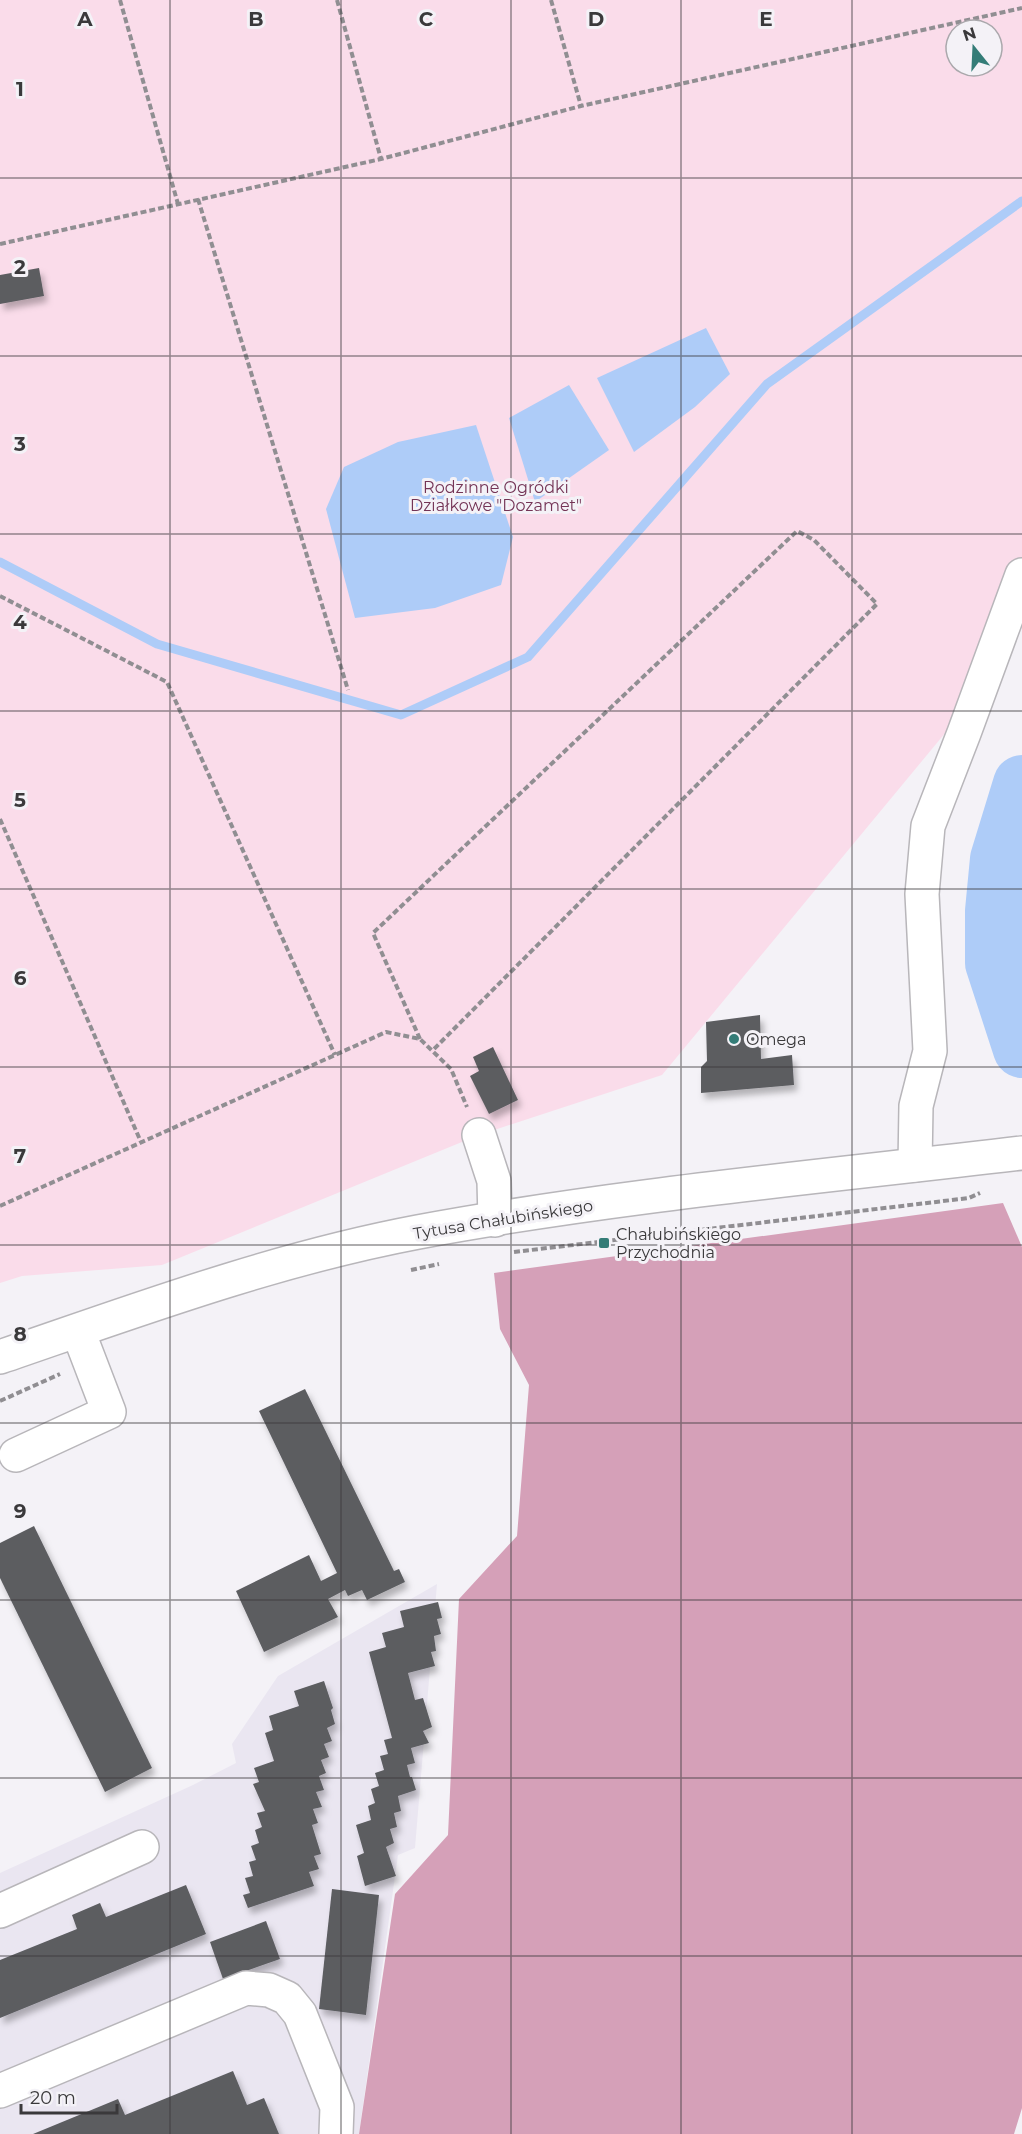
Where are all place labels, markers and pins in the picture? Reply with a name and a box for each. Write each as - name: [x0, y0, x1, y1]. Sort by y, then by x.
- place label: Omega: [746, 1030, 806, 1049]
- marker: Omega: [727, 1032, 741, 1046]
- place label: Chałubińskiego Przychodnia: [616, 1225, 741, 1262]
- marker: Chałubińskiego Przychodnia: [597, 1236, 611, 1250]

